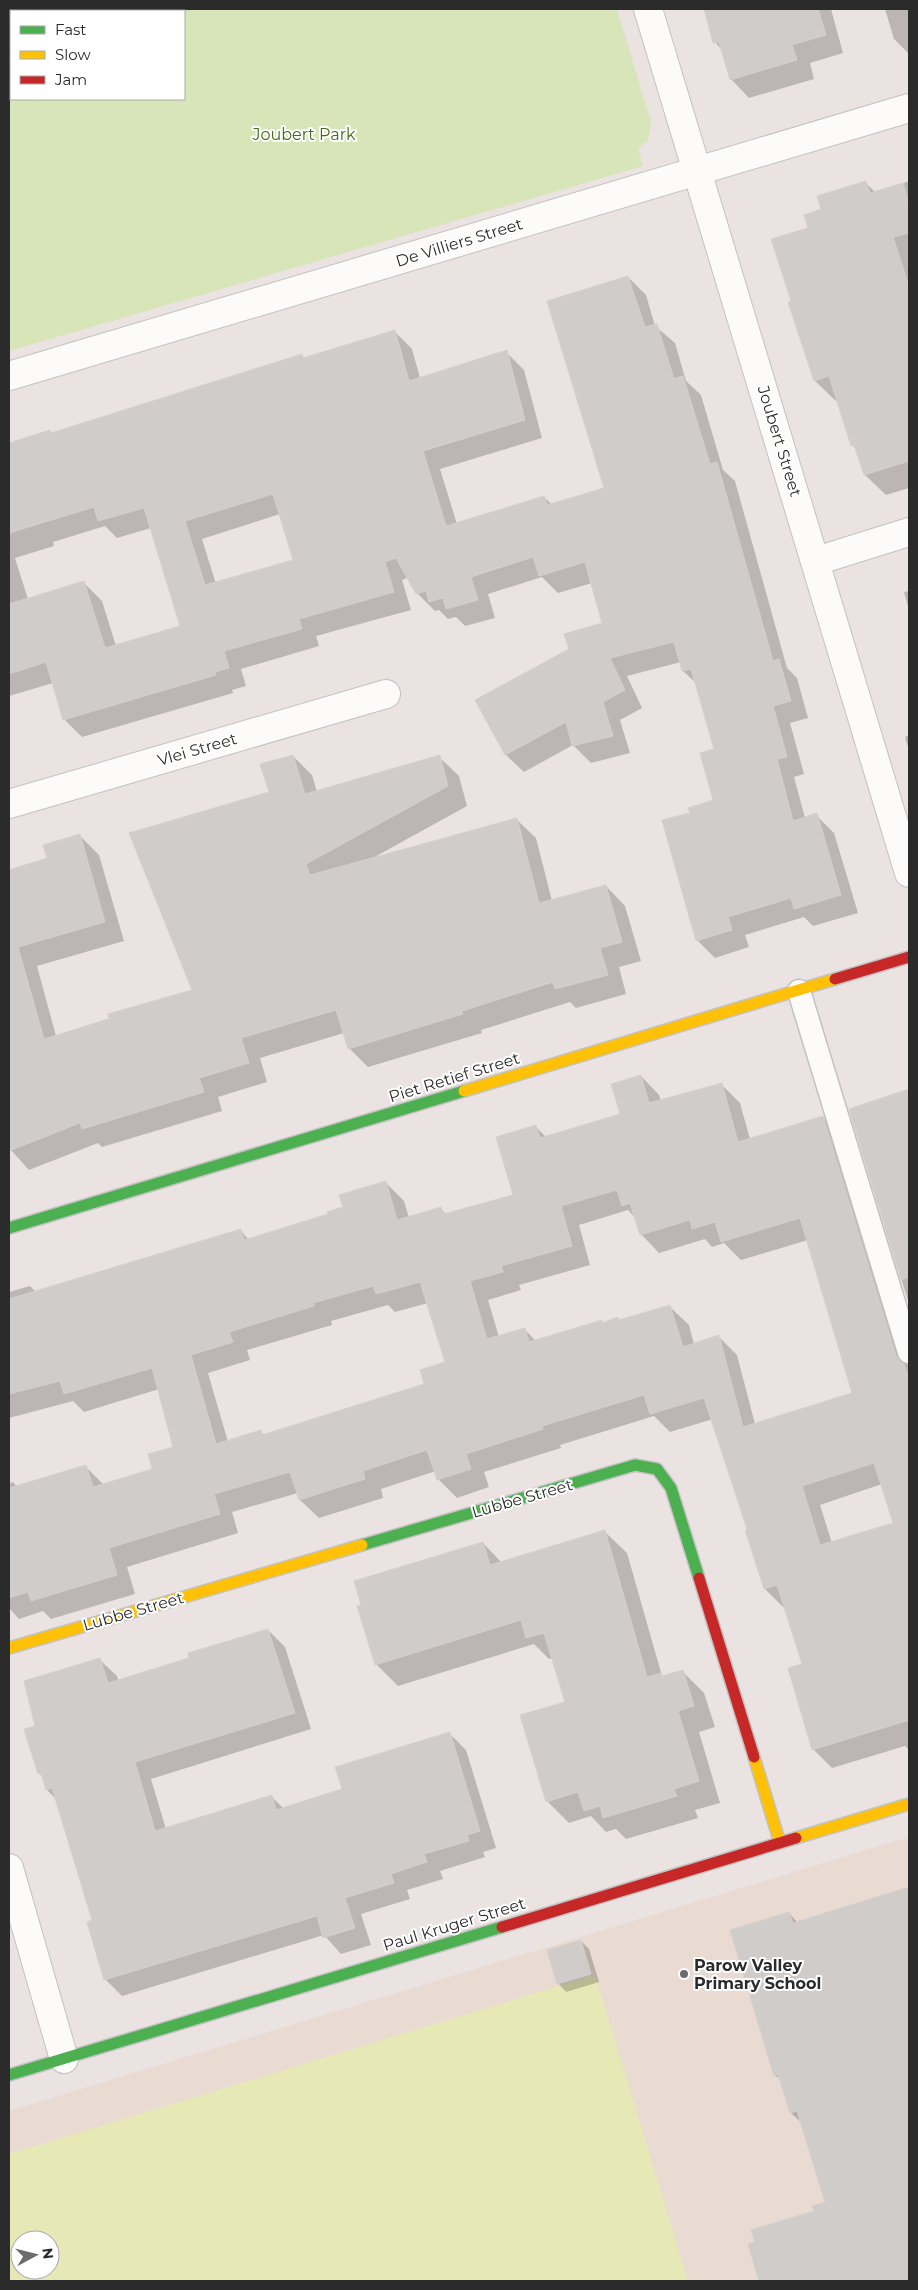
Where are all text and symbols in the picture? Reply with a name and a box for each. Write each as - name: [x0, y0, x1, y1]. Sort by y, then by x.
- legend: [10, 10, 185, 100]
- text: Fast: [55, 20, 86, 39]
- text: Slow: [55, 45, 91, 64]
- text: Jam: [54, 70, 87, 89]
- park label: Joubert Park: [251, 125, 356, 144]
- street label: De Villiers Street: [393, 214, 525, 271]
- street label: Joubert Street: [753, 382, 806, 499]
- street label: Vlei Street: [155, 729, 240, 770]
- street label: Piet Retief Street: [386, 1048, 522, 1106]
- street label: Lubbe Street: [470, 1475, 575, 1522]
- street label: Lubbe Street: [81, 1588, 186, 1635]
- street label: Paul Kruger Street: [381, 1894, 528, 1955]
- place label: Parow Valley Primary School: [694, 1956, 821, 1993]
- marker: Parow Valley Primary School: [678, 1968, 690, 1980]
- north arrow: [10, 2230, 60, 2280]
- text: N: [38, 2247, 58, 2260]

